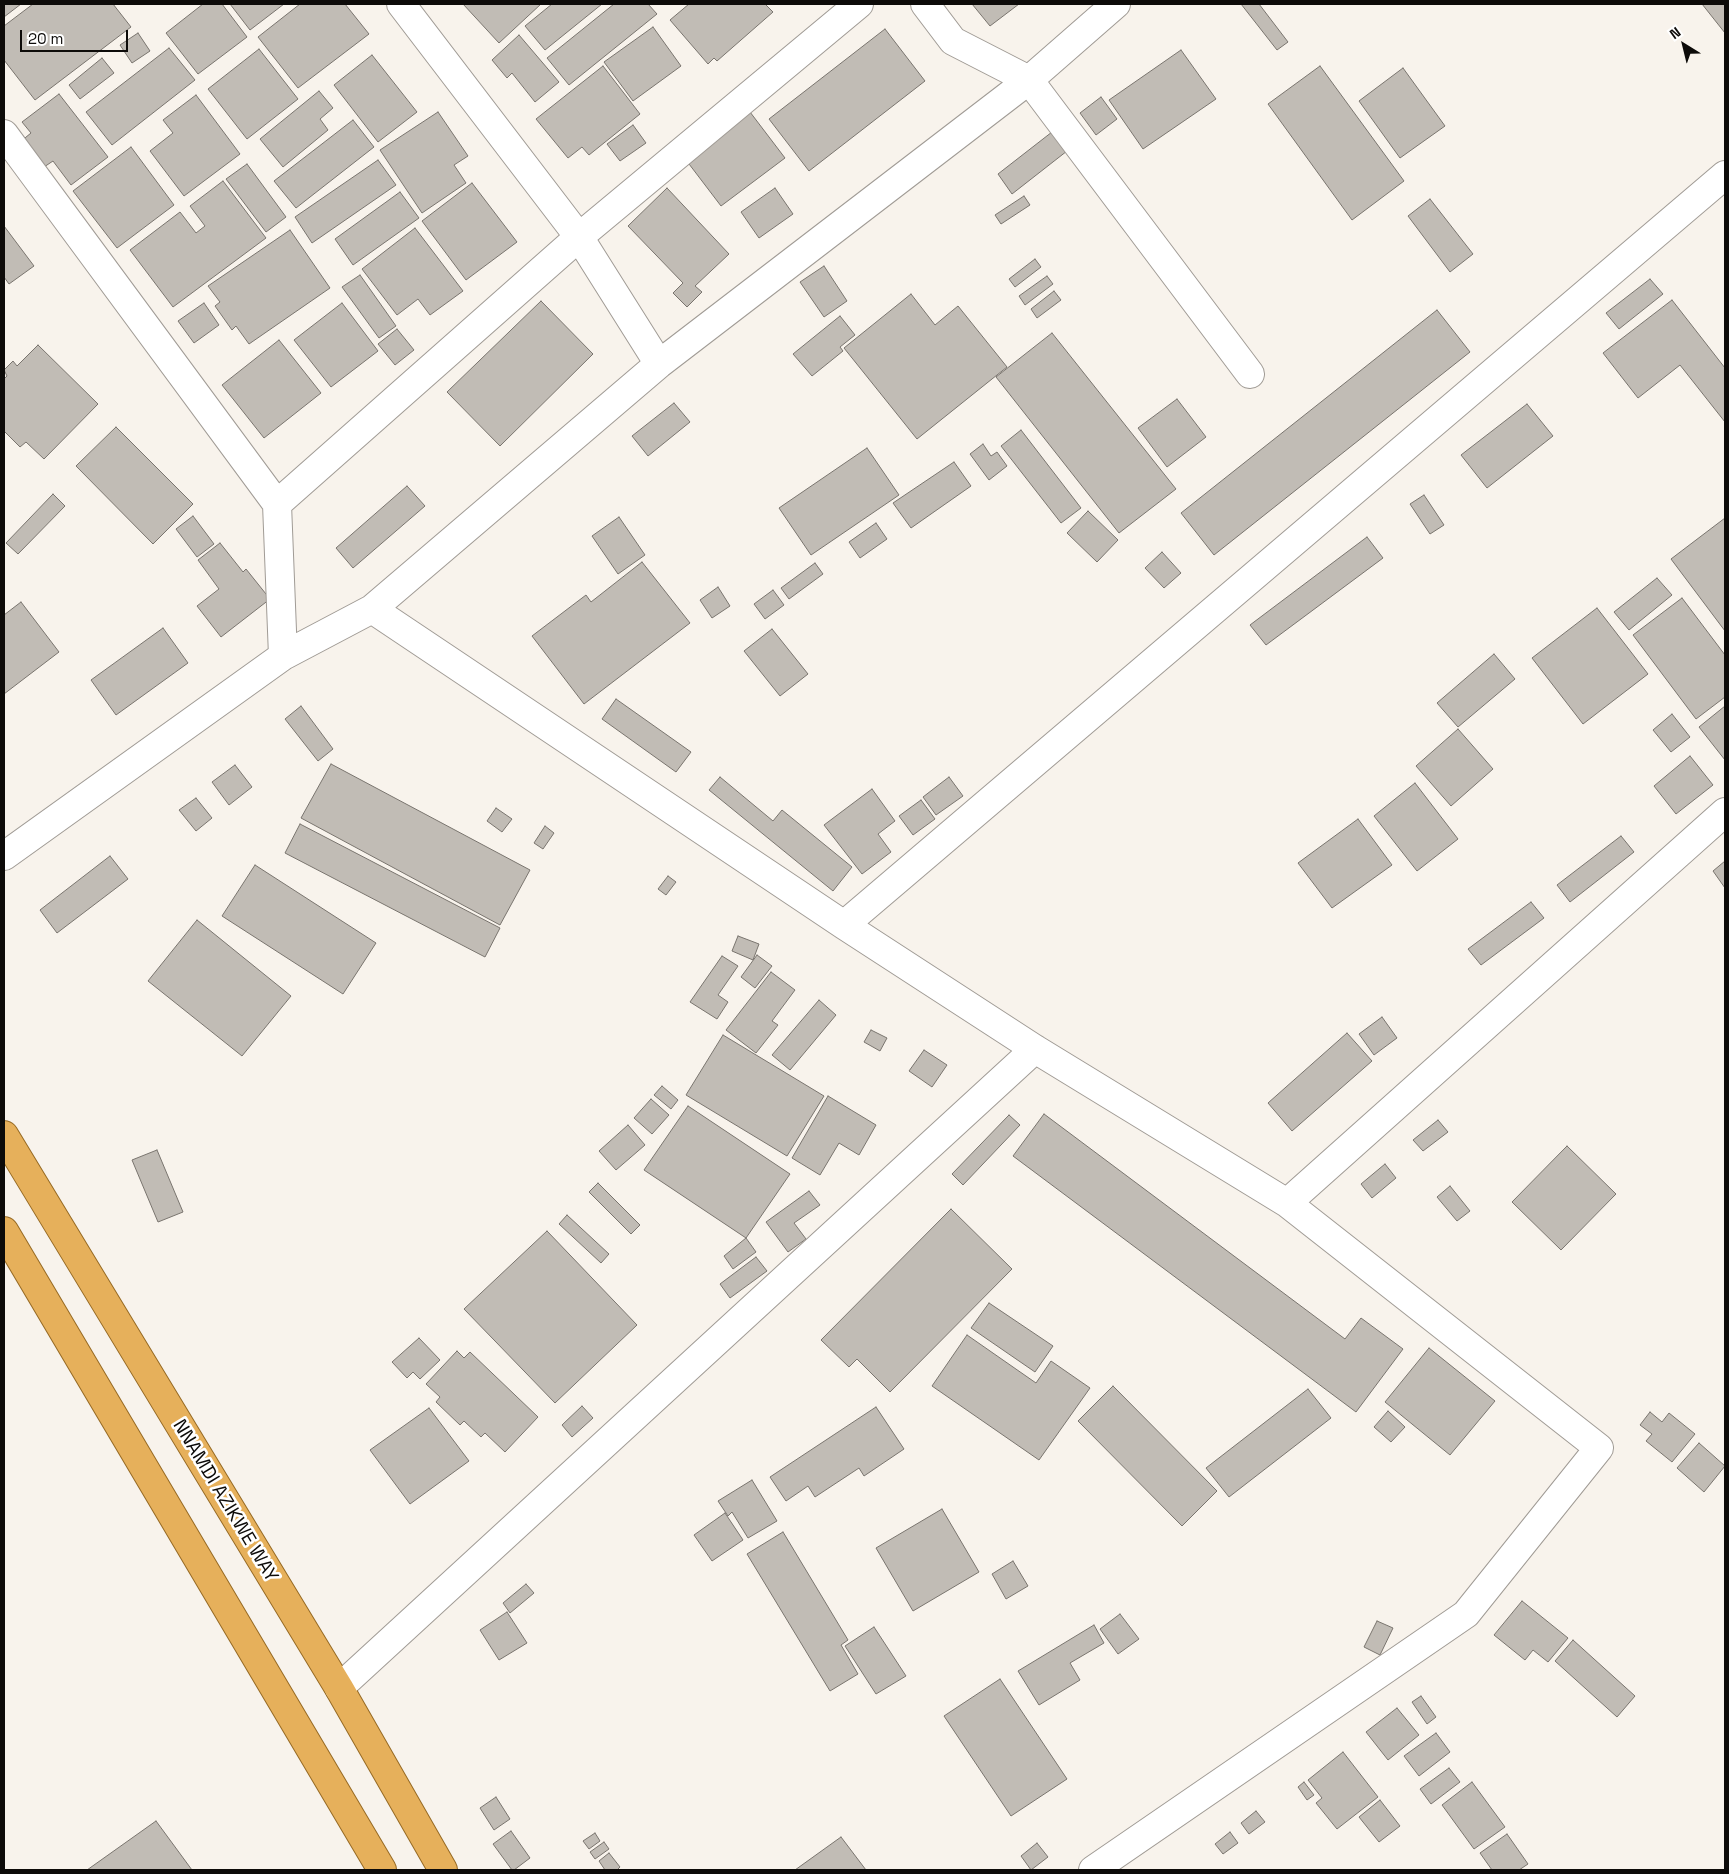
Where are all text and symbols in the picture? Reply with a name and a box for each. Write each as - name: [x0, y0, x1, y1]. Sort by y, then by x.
- scale bar: [22, 20, 130, 52]
- north arrow: [1659, 20, 1709, 70]
- text: N: [1666, 23, 1684, 43]
- text: 20 m: [28, 29, 63, 48]
- street label: NNAMDI AZIKWE WAY: [167, 1416, 283, 1586]

